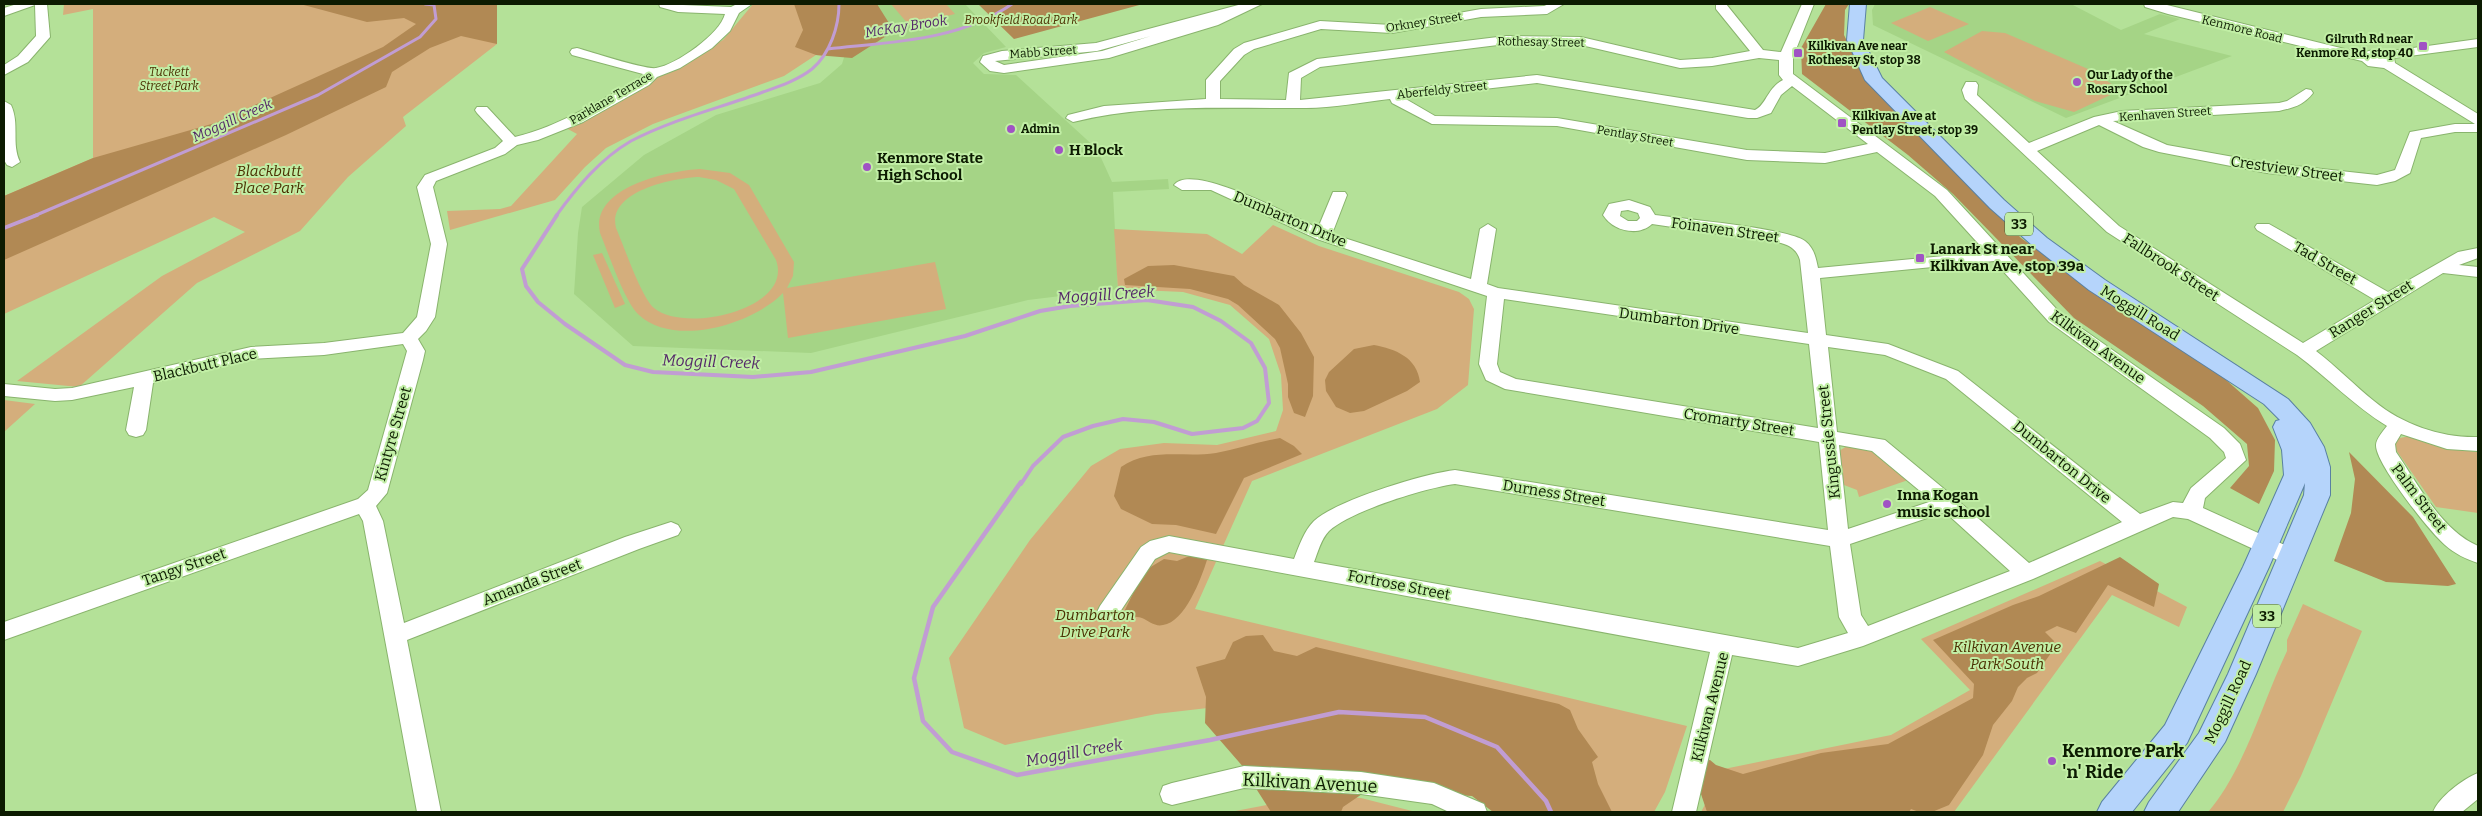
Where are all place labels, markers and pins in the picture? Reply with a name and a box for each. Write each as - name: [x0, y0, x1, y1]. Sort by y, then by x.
- place label: Gilruth Rd near Kenmore Rd, stop 40: [2296, 32, 2413, 60]
- place label: Kilkivan Ave near Rothesay St, stop 38: [1808, 39, 1921, 67]
- marker: Gilruth Rd near Kenmore Rd, stop 40: [2417, 40, 2429, 52]
- marker: Kilkivan Ave near Rothesay St, stop 38: [1792, 47, 1804, 59]
- place label: Our Lady of the Rosary School: [2087, 68, 2173, 96]
- marker: Our Lady of the Rosary School: [2071, 76, 2083, 88]
- place label: Kilkivan Ave at Pentlay Street, stop 39: [1852, 109, 1978, 137]
- marker: Kilkivan Ave at Pentlay Street, stop 39: [1836, 117, 1848, 129]
- place label: Admin: [1021, 122, 1060, 136]
- marker: Admin: [1005, 123, 1017, 135]
- place label: H Block: [1069, 141, 1123, 159]
- marker: H Block: [1053, 144, 1065, 156]
- place label: Kenmore State High School: [877, 149, 983, 184]
- marker: Kenmore State High School: [861, 161, 873, 173]
- place label: Lanark St near Kilkivan Ave, stop 39a: [1930, 240, 2085, 275]
- marker: Lanark St near Kilkivan Ave, stop 39a: [1914, 252, 1926, 264]
- place label: Inna Kogan music school: [1897, 486, 1990, 521]
- marker: Inna Kogan music school: [1881, 498, 1893, 510]
- place label: Kenmore Park 'n' Ride: [2062, 740, 2185, 783]
- marker: Kenmore Park 'n' Ride: [2046, 755, 2058, 767]

